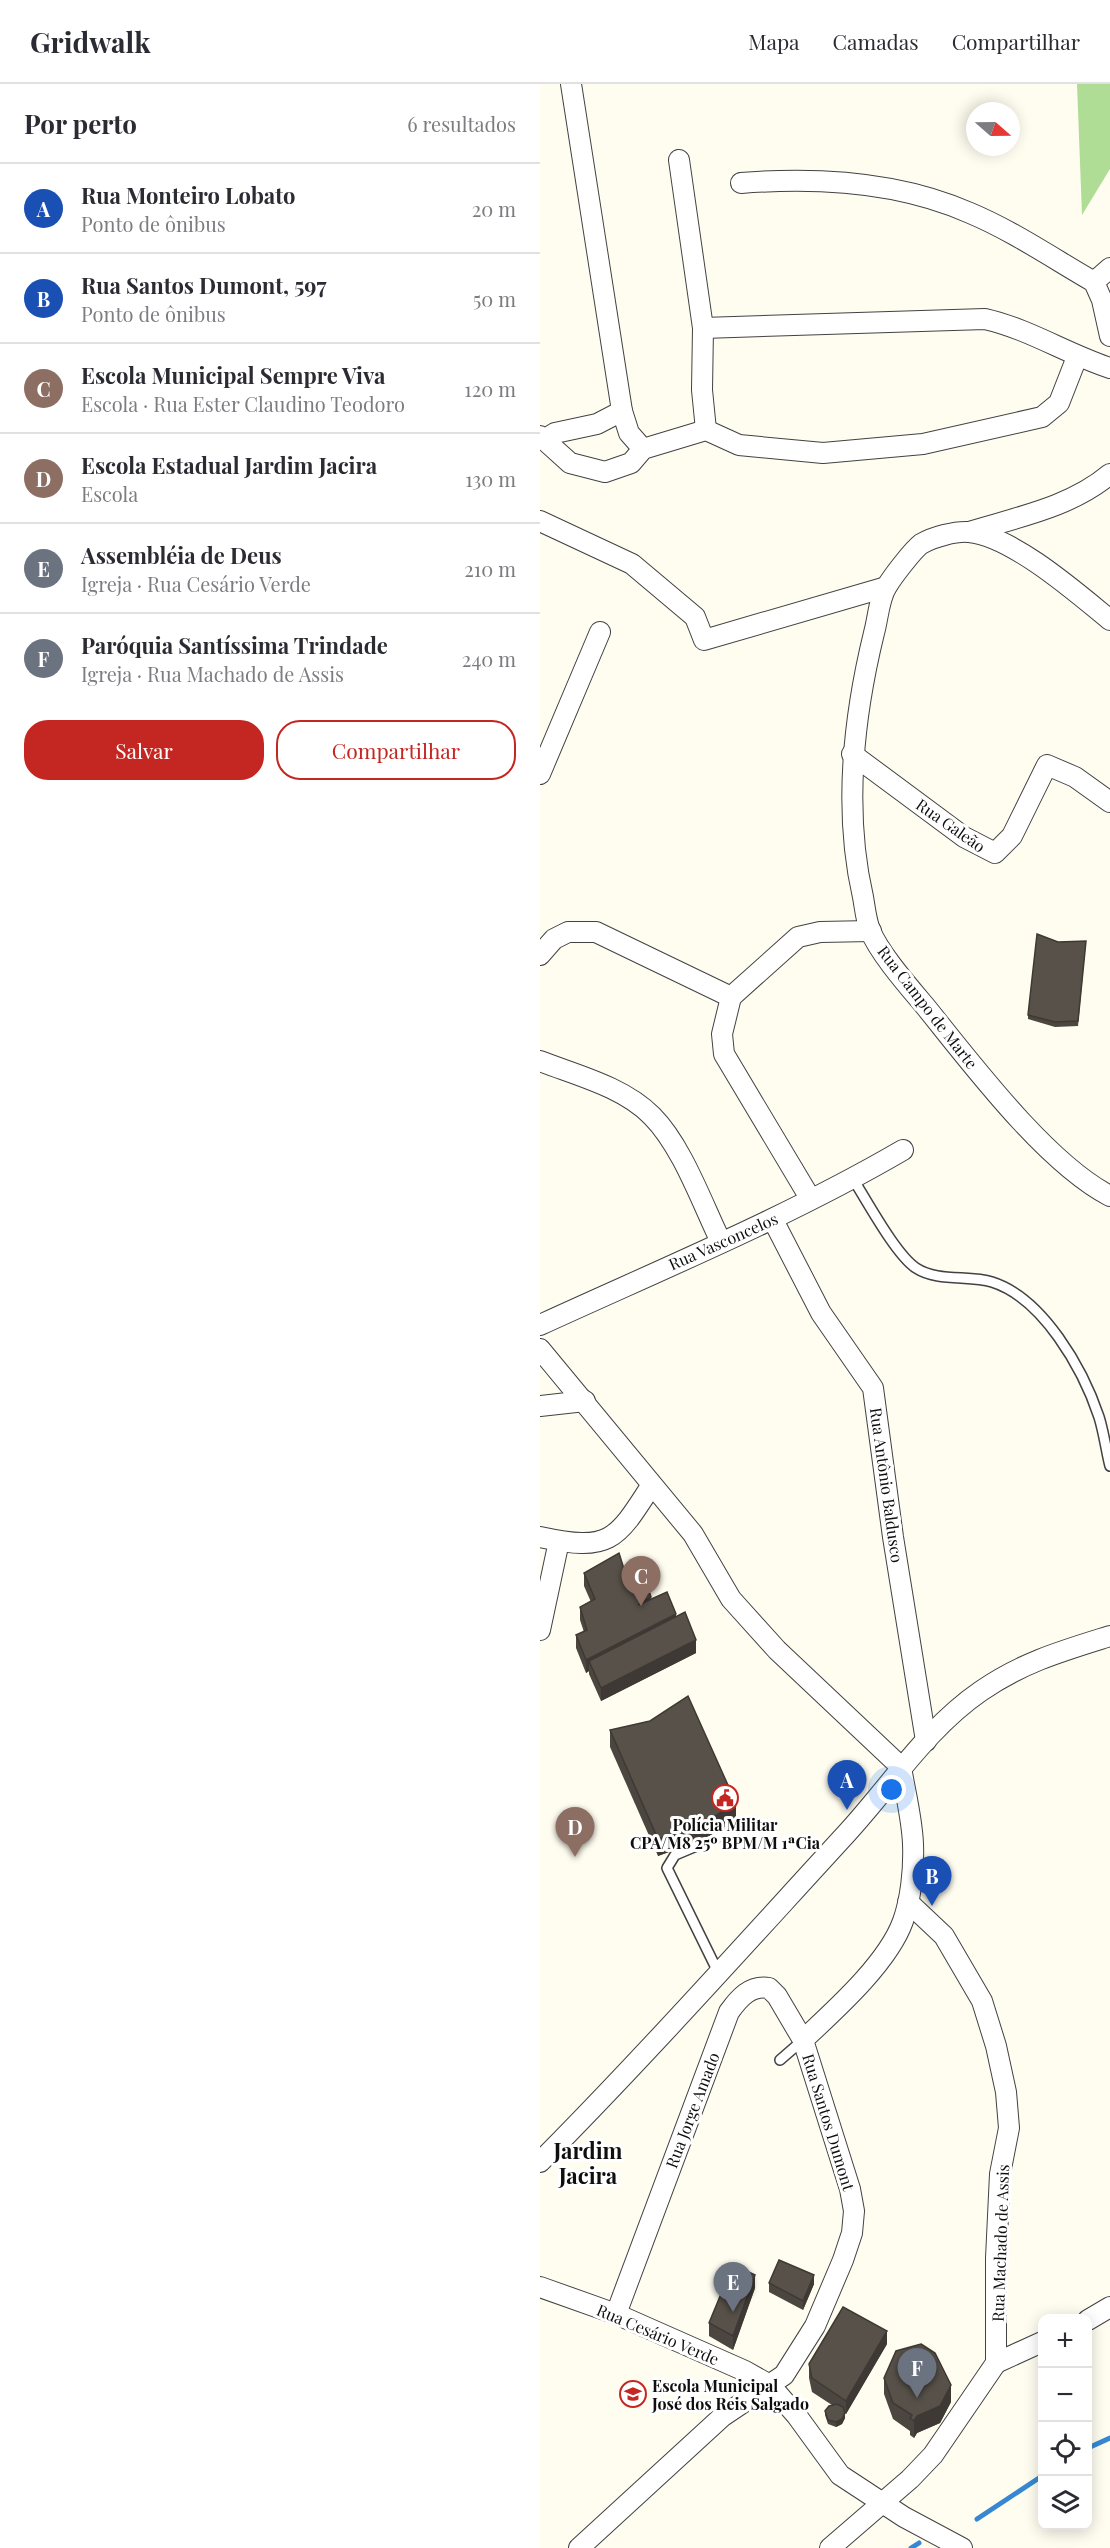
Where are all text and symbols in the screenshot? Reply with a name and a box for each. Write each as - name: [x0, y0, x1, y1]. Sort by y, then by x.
- text: Gridwalk: [30, 23, 151, 60]
- text: Mapa: [748, 27, 800, 55]
- text: Camadas: [833, 27, 919, 55]
- text: Compartilhar: [952, 27, 1080, 55]
- north arrow: [966, 102, 1020, 156]
- text: Por perto: [24, 106, 137, 141]
- text: 6 resultados: [407, 110, 516, 137]
- text: Rua Monteiro Lobato: [81, 180, 295, 210]
- text: A: [37, 195, 50, 222]
- text: 20 m: [472, 195, 516, 222]
- text: Ponto de ônibus: [81, 210, 226, 237]
- text: Rua Santos Dumont, 597: [81, 270, 326, 300]
- text: B: [37, 285, 50, 312]
- text: 50 m: [473, 285, 516, 312]
- text: Ponto de ônibus: [81, 300, 226, 327]
- text: Escola Municipal Sempre Viva: [81, 360, 385, 390]
- text: C: [36, 375, 51, 402]
- text: 120 m: [464, 375, 516, 402]
- text: Escola · Rua Ester Claudino Teodoro: [81, 390, 405, 417]
- text: Escola Estadual Jardim Jacira: [81, 450, 377, 480]
- text: D: [36, 465, 51, 492]
- text: 130 m: [465, 465, 516, 492]
- text: Escola: [81, 480, 138, 507]
- text: Assembléia de Deus: [81, 540, 282, 570]
- text: E: [37, 555, 50, 582]
- text: 210 m: [464, 555, 516, 582]
- text: Igreja · Rua Cesário Verde: [81, 570, 311, 597]
- text: Paróquia Santíssima Trindade: [81, 630, 388, 660]
- text: F: [38, 645, 49, 672]
- text: 240 m: [462, 645, 516, 672]
- text: Igreja · Rua Machado de Assis: [81, 660, 344, 687]
- button: Salvar: [24, 720, 264, 780]
- button: Compartilhar: [276, 720, 516, 780]
- street label: Rua Galeão: [912, 794, 990, 857]
- street label: Rua Campo de Marte: [873, 941, 983, 1073]
- street label: Rua Vasconcelos: [665, 1208, 781, 1274]
- street label: Rua Antônio Baldusco: [866, 1406, 908, 1564]
- pin: C: [622, 1556, 660, 1606]
- pin: A: [828, 1760, 866, 1810]
- your location: [877, 1775, 906, 1804]
- public building icon: Polícia Militar CPA/M8 25º BPM/M 1ªCia: [710, 1783, 740, 1813]
- pin: D: [555, 1808, 594, 1857]
- place label: Polícia Militar CPA/M8 25º BPM/M 1ªCia: [630, 1814, 821, 1853]
- pin: B: [912, 1856, 952, 1906]
- street label: Rua Jorge Amado: [660, 2049, 724, 2171]
- street label: Rua Santos Dumont: [798, 2051, 860, 2193]
- district label: Jardim Jacira: [553, 2135, 623, 2190]
- street label: Rua Machado de Assis: [987, 2164, 1013, 2322]
- pin: E: [714, 2262, 752, 2312]
- street label: Rua Cesário Verde: [594, 2299, 722, 2369]
- map controls: [1038, 2314, 1092, 2530]
- button: +: [1038, 2314, 1092, 2368]
- pin: F: [898, 2348, 937, 2398]
- button: −: [1038, 2368, 1092, 2422]
- place label: Escola Municipal José dos Reis Salgado: [651, 2375, 809, 2414]
- school or university icon: Escola Municipal José dos Reis Salgado: [618, 2379, 648, 2409]
- button: locate: [1038, 2422, 1092, 2476]
- button: layers: [1038, 2476, 1092, 2530]

